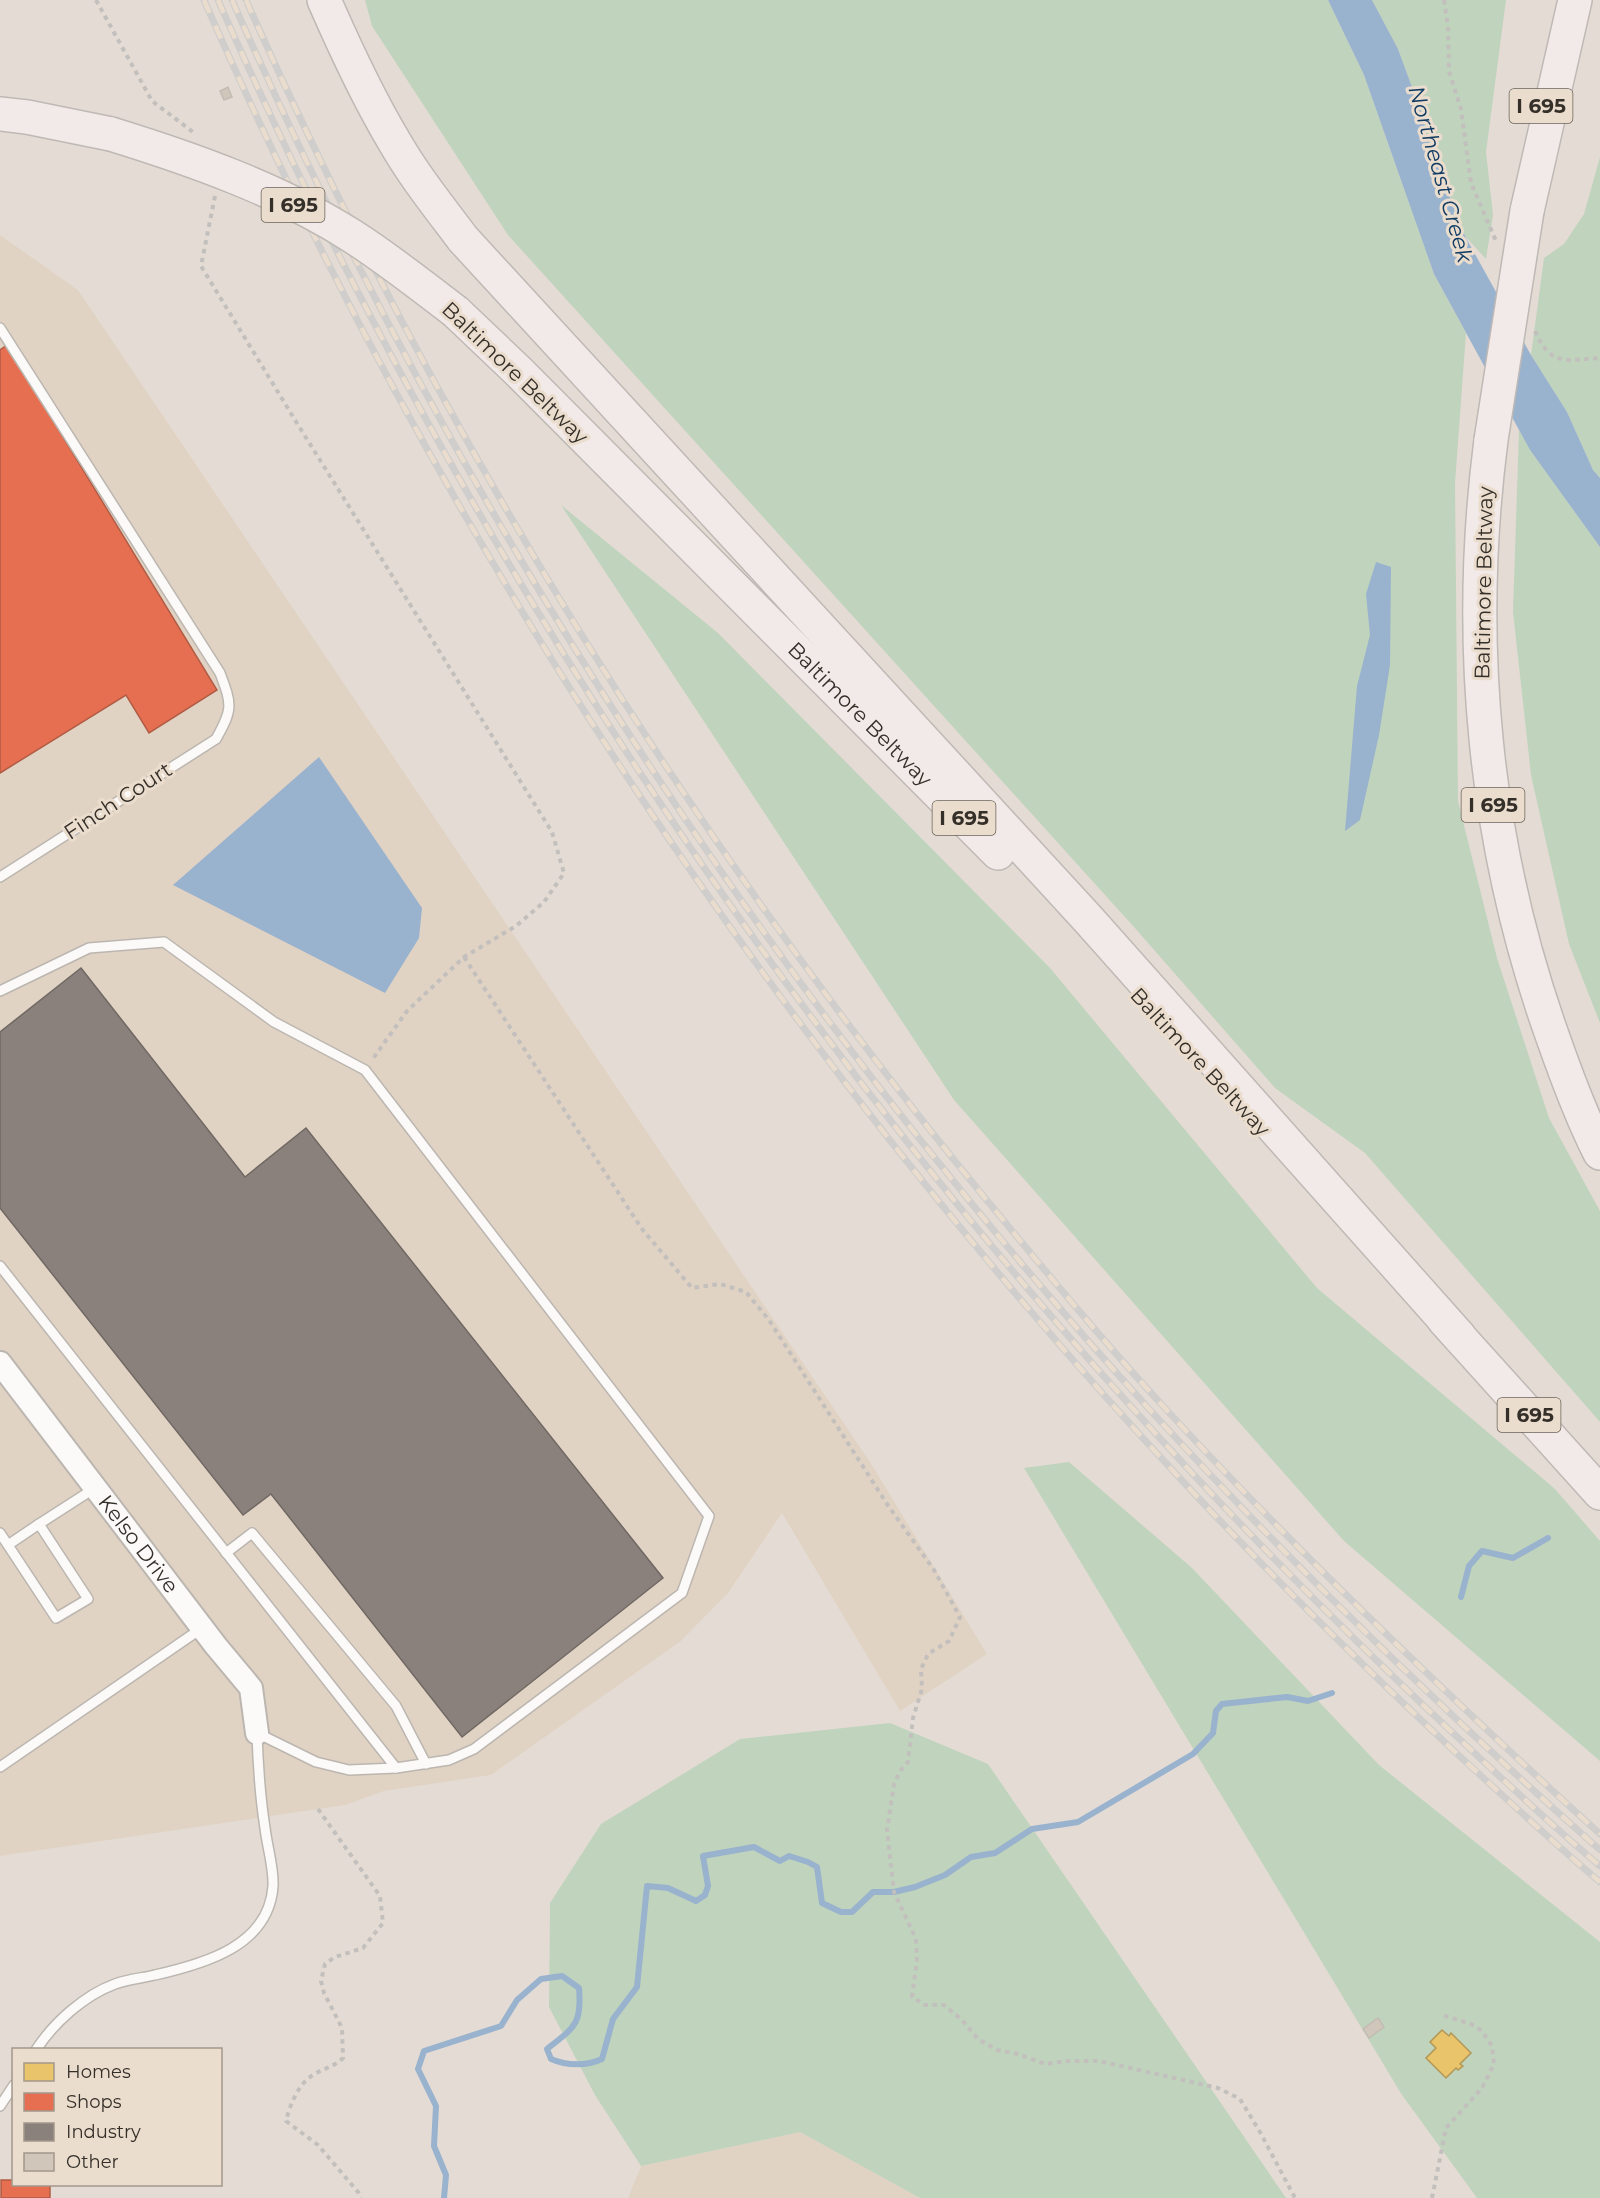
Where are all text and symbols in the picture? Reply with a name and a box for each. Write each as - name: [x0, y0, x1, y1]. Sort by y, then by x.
- water label: Northeast Creek: [1402, 83, 1479, 266]
- road number: I 695: [1510, 89, 1572, 123]
- road number: I 695: [262, 188, 324, 222]
- street label: Baltimore Beltway: [437, 296, 594, 449]
- street label: Baltimore Beltway: [1469, 485, 1498, 680]
- street label: Baltimore Beltway: [783, 637, 938, 792]
- street label: Finch Court: [59, 756, 176, 845]
- road number: I 695: [1462, 788, 1524, 822]
- road number: I 695: [932, 801, 996, 835]
- street label: Baltimore Beltway: [1125, 982, 1276, 1141]
- road number: I 695: [1498, 1398, 1561, 1432]
- street label: Kelso Drive: [93, 1490, 184, 1598]
- legend: [12, 2048, 222, 2186]
- text: Homes: [66, 2061, 131, 2083]
- text: Shops: [66, 2091, 122, 2113]
- text: Industry: [66, 2121, 141, 2143]
- text: Other: [66, 2151, 119, 2173]

